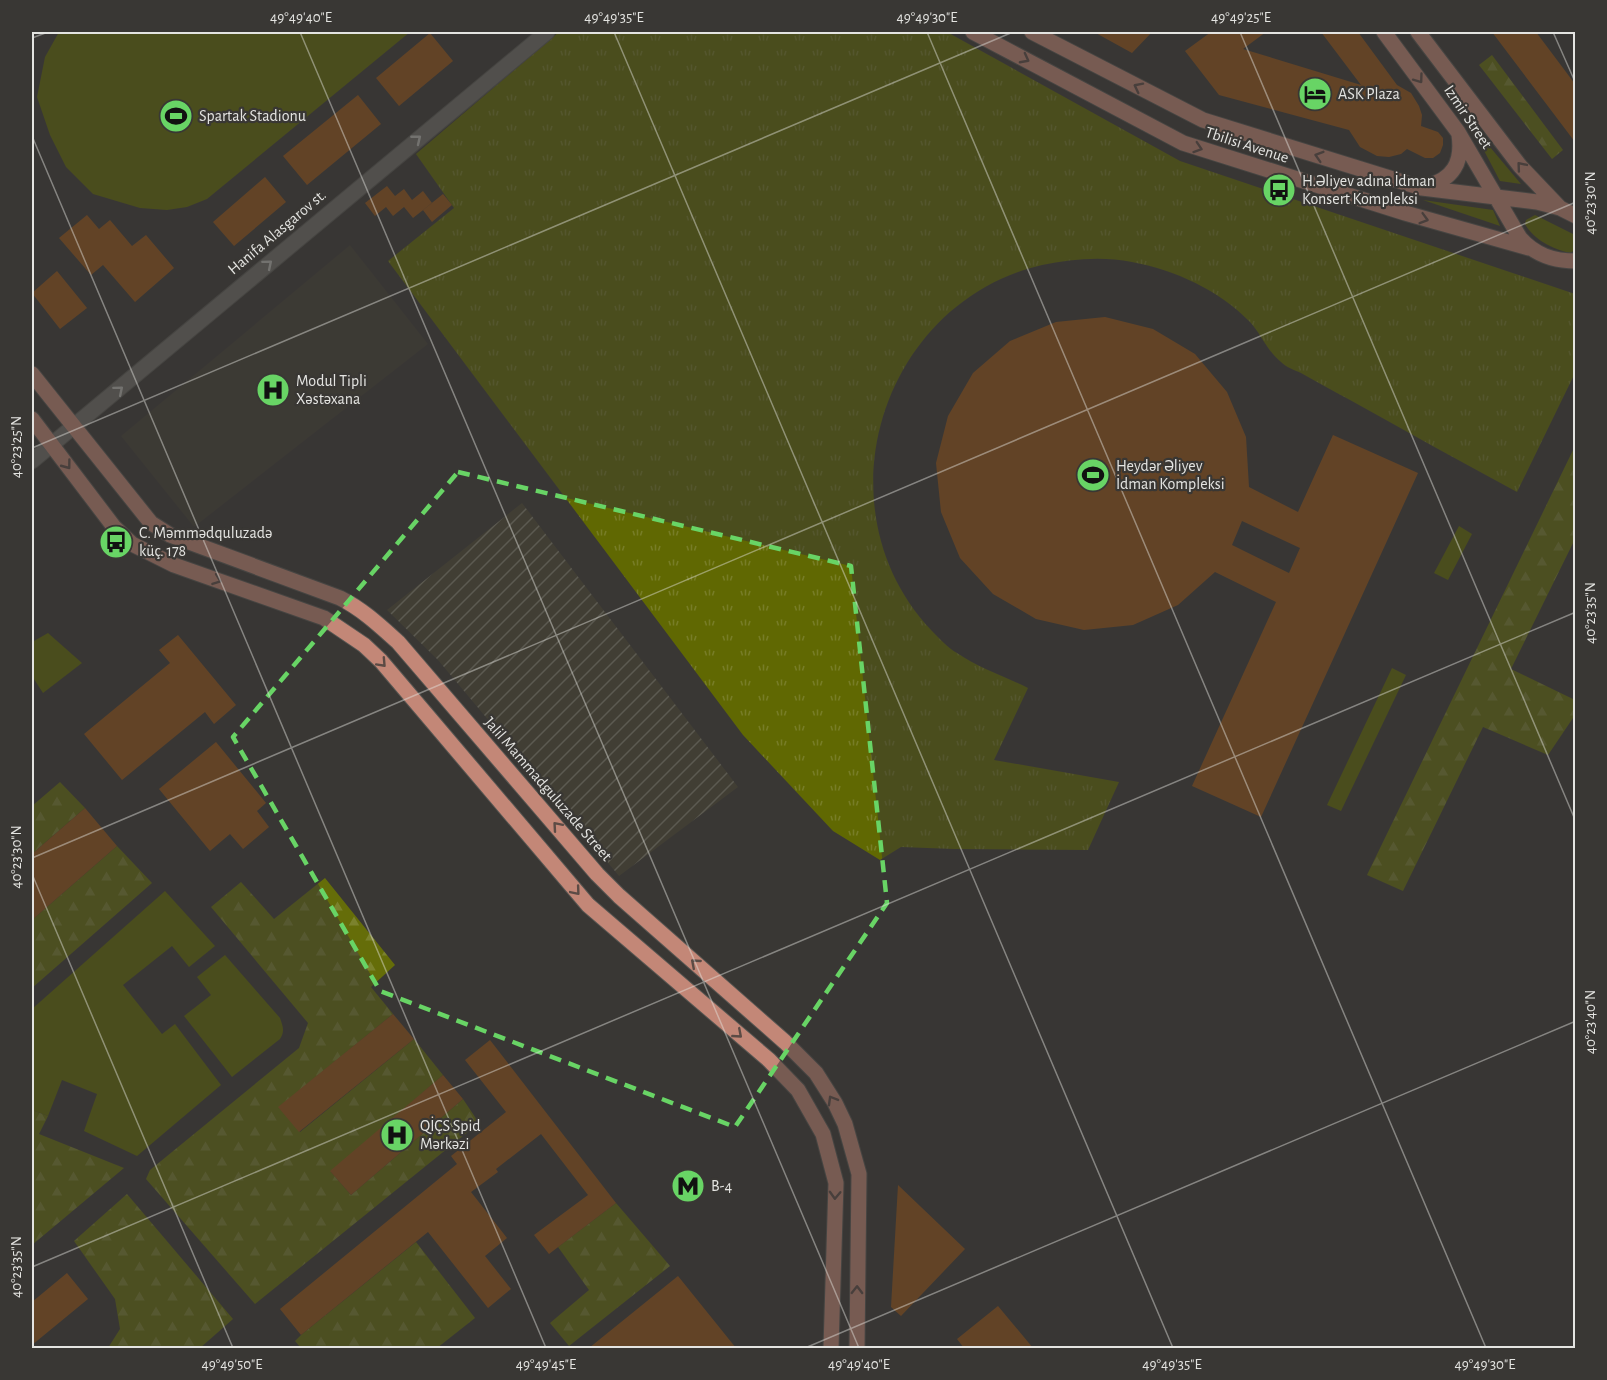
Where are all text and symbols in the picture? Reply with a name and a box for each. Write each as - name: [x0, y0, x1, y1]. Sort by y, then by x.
- text: 49°49'40"E: [270, 10, 332, 25]
- text: 49°49'35"E: [584, 10, 644, 25]
- text: 49°49'30"E: [897, 10, 957, 25]
- text: 49°49'25"E: [1211, 10, 1271, 25]
- one-way arrow: [1018, 52, 1029, 63]
- one-way arrow: [1411, 72, 1422, 83]
- hotel icon: ASK Plaza: [1297, 76, 1333, 112]
- one-way arrow: [1133, 82, 1144, 94]
- street label: Izmir Street: [1441, 82, 1495, 152]
- place label: ASK Plaza: [1338, 86, 1400, 102]
- sports icon: Spartak Stadionu: [158, 98, 194, 134]
- place label: Spartak Stadionu: [199, 108, 306, 124]
- street label: Tbilisi Avenue: [1203, 124, 1291, 166]
- one-way arrow: [410, 135, 421, 146]
- one-way arrow: [1192, 141, 1203, 153]
- one-way arrow: [1314, 151, 1325, 163]
- one-way arrow: [1517, 162, 1528, 173]
- place label: H.Əliyev adına İdman Konsert Kompleksi: [1302, 171, 1435, 207]
- text: 40°23'30"N: [1583, 171, 1598, 235]
- bus stop icon: H.Əliyev adına İdman Konsert Kompleksi: [1261, 172, 1297, 208]
- street label: Hanifa Alasgarov st.: [225, 187, 329, 277]
- one-way arrow: [1418, 212, 1429, 224]
- one-way arrow: [261, 260, 272, 271]
- hospital icon: Modul Tipli Xəstəxana: [255, 372, 291, 408]
- place label: Modul Tipli Xəstəxana: [296, 373, 367, 407]
- one-way arrow: [112, 386, 123, 397]
- text: 40°23'25"N: [9, 416, 24, 478]
- sports icon: Heydər Əliyev İdman Kompleksi: [1075, 457, 1111, 493]
- one-way arrow: [60, 458, 71, 469]
- place label: Heydər Əliyev İdman Kompleksi: [1116, 458, 1225, 492]
- bus stop icon: C. Məmmədquluzadə küç. 178: [98, 524, 134, 560]
- place label: C. Məmmədquluzadə küç. 178: [139, 525, 272, 559]
- one-way arrow: [211, 573, 222, 586]
- text: 40°23'35"N: [1583, 582, 1598, 644]
- one-way arrow: [375, 656, 386, 666]
- street label: Jalil Mammadguluzade Street: [481, 714, 615, 864]
- one-way arrow: [553, 822, 564, 833]
- text: 40°23'30"N: [9, 825, 24, 889]
- one-way arrow: [569, 884, 580, 895]
- one-way arrow: [692, 959, 702, 970]
- text: 40°23'40"N: [1583, 990, 1598, 1054]
- one-way arrow: [732, 1027, 742, 1038]
- one-way arrow: [828, 1096, 840, 1106]
- place label: QİÇS Spid Mərkəzi: [420, 1116, 481, 1152]
- hospital icon: QİÇS Spid Mərkəzi: [379, 1117, 415, 1153]
- metro station icon: B-4: [670, 1168, 706, 1204]
- place label: B-4: [711, 1178, 733, 1194]
- one-way arrow: [829, 1190, 842, 1199]
- text: 40°23'35"N: [9, 1236, 24, 1298]
- one-way arrow: [851, 1286, 863, 1295]
- text: 49°49'50"E: [201, 1357, 263, 1372]
- text: 49°49'45"E: [516, 1357, 576, 1372]
- text: 49°49'40"E: [828, 1357, 890, 1372]
- text: 49°49'35"E: [1142, 1357, 1202, 1372]
- text: 49°49'30"E: [1455, 1357, 1515, 1372]

